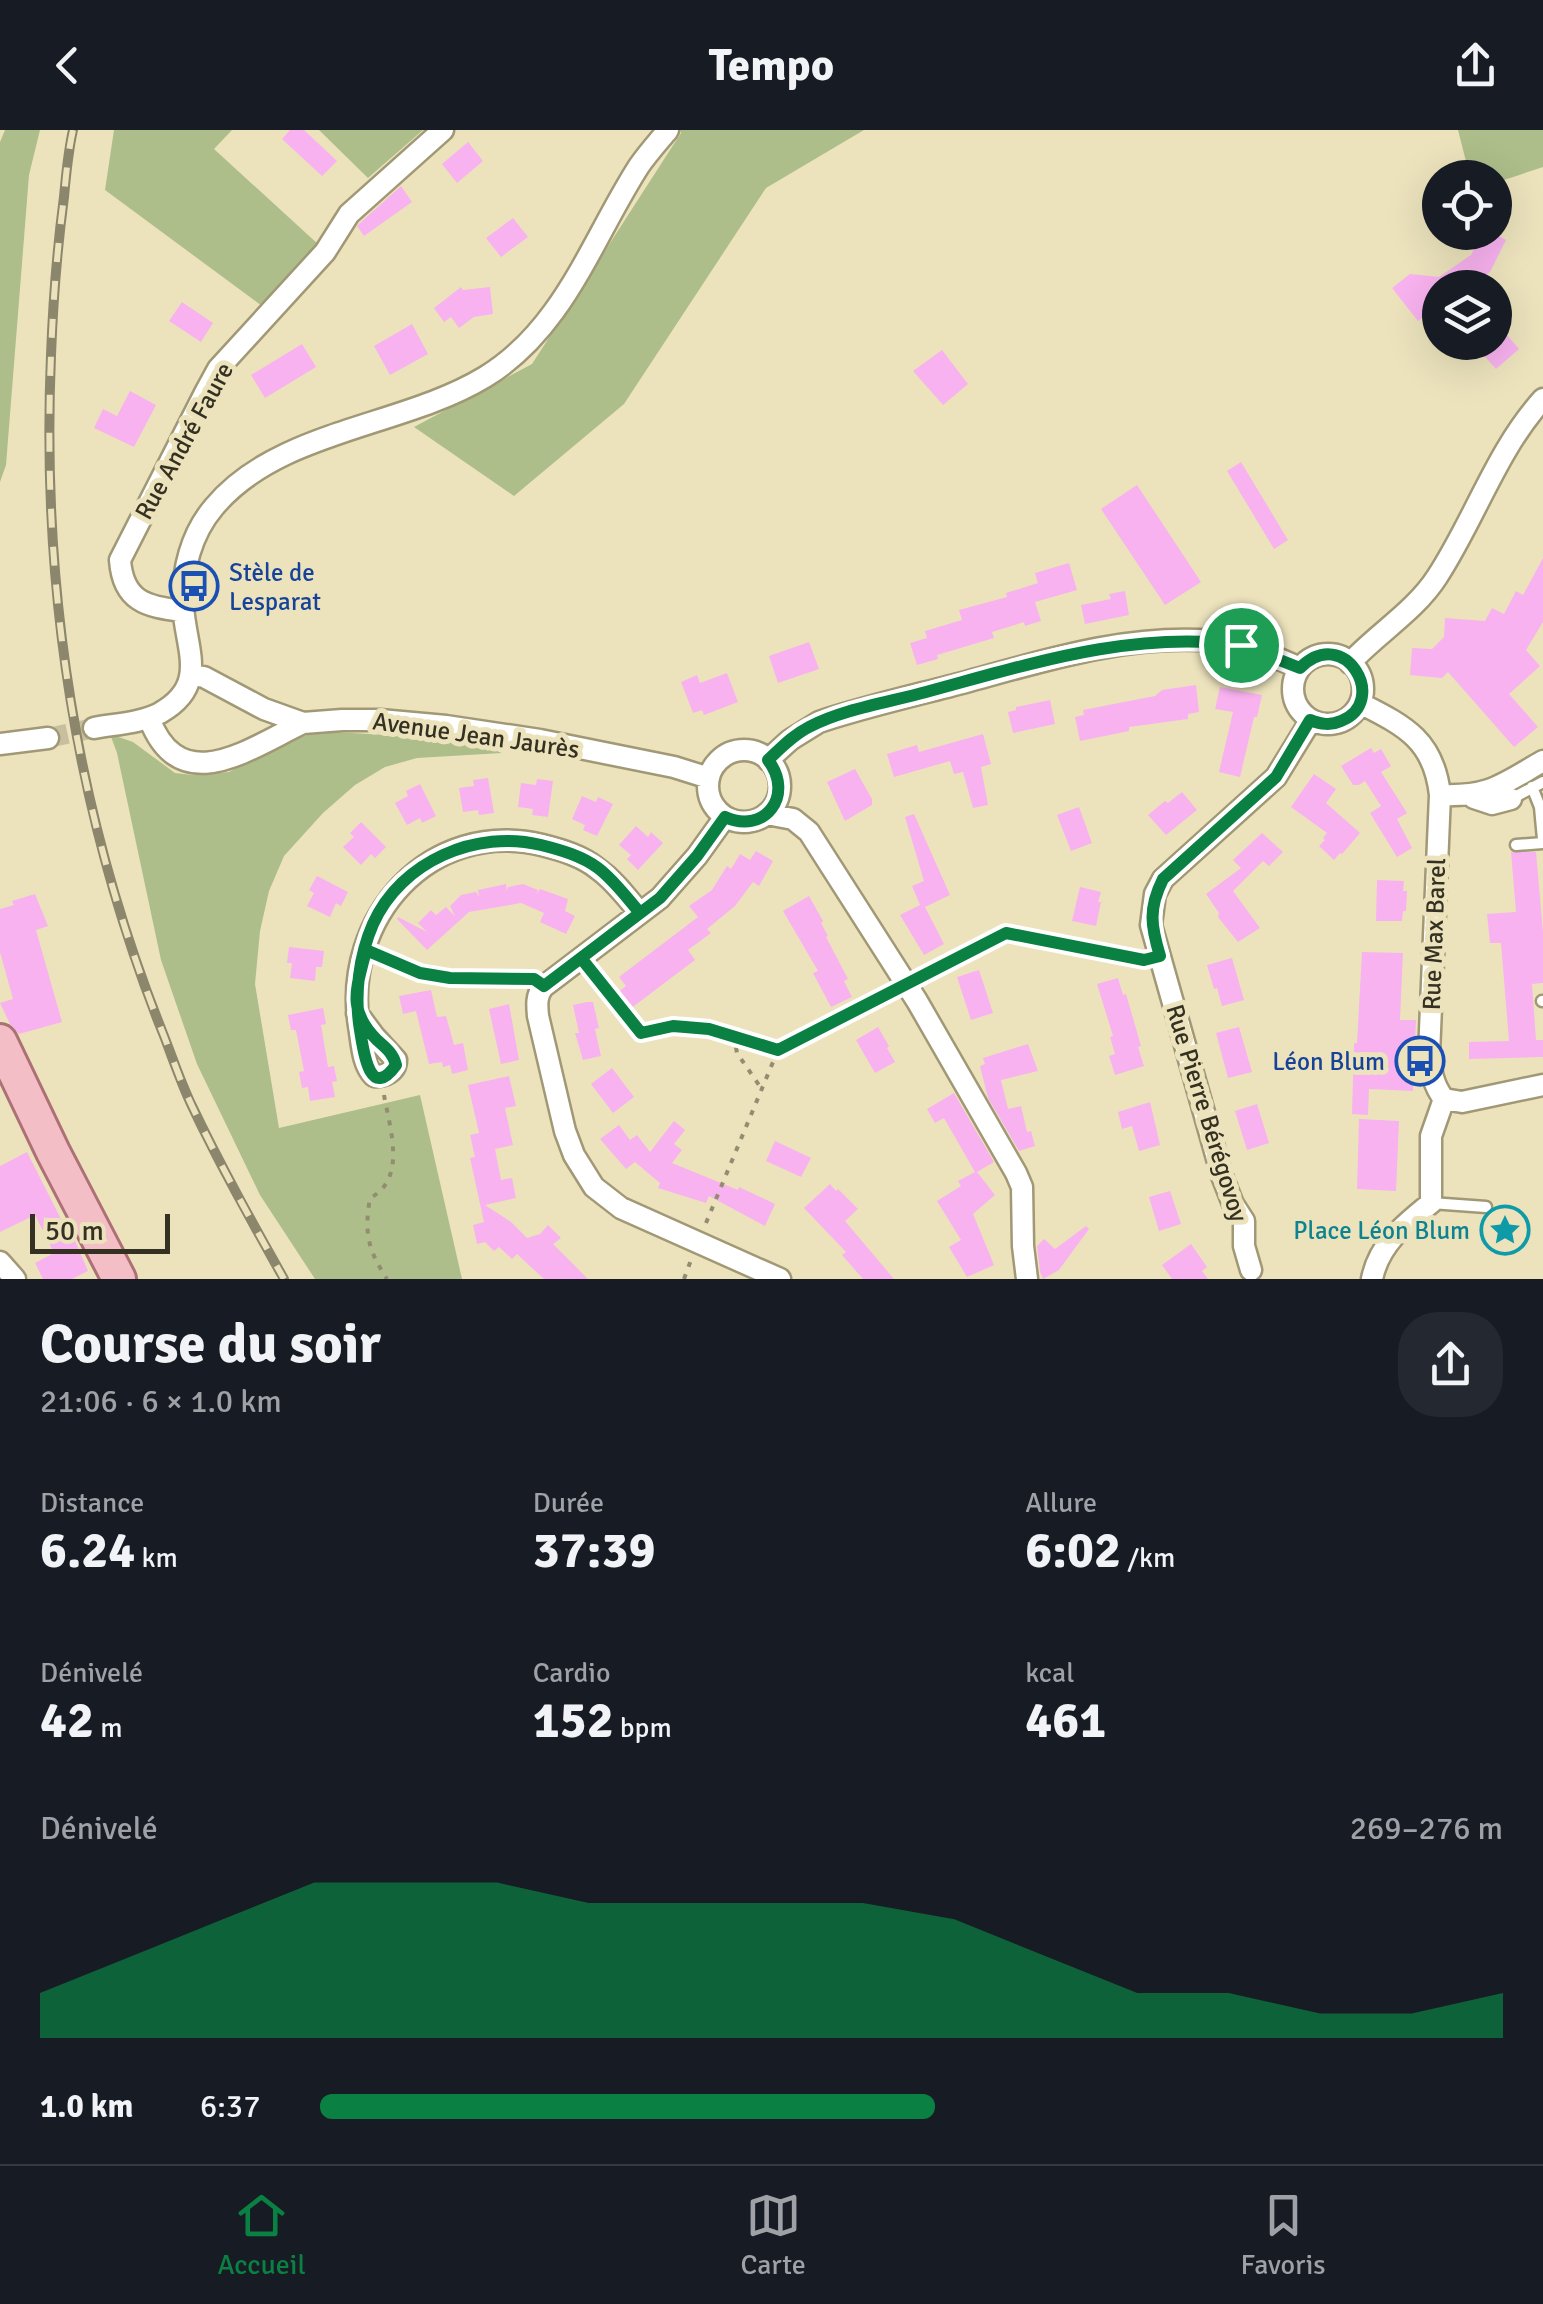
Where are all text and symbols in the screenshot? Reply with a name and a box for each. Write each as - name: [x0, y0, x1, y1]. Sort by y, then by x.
- icon: back: [40, 38, 95, 93]
- text: Tempo: [709, 38, 834, 93]
- icon: share: [1448, 38, 1503, 93]
- map controls: [1422, 160, 1512, 360]
- button: locate: [1422, 160, 1512, 250]
- button: layers: [1422, 270, 1512, 360]
- street label: Rue André Faure: [128, 357, 240, 525]
- place label: Stèle de Lesparat: [229, 557, 321, 617]
- bus stop icon: Stèle de Lesparat: [168, 560, 220, 612]
- pin: [1199, 603, 1284, 688]
- icon: arrive: [1214, 618, 1269, 673]
- street label: Avenue Jean Jaurès: [371, 705, 581, 765]
- street label: Rue Max Barel: [1416, 857, 1452, 1011]
- street label: Rue Pierre Bérégovoy: [1159, 1001, 1255, 1226]
- bus stop icon: Léon Blum: [1394, 1035, 1446, 1087]
- place label: Léon Blum: [1272, 1046, 1385, 1077]
- place icon: Place Léon Blum: [1479, 1204, 1531, 1256]
- scale bar: [30, 1209, 170, 1254]
- text: 50 m: [45, 1214, 104, 1248]
- place label: Place Léon Blum: [1293, 1215, 1470, 1246]
- text: Course du soir: [40, 1310, 381, 1378]
- button: share: [1398, 1312, 1503, 1417]
- text: 21:06 · 6 × 1.0 km: [40, 1382, 282, 1421]
- text: Distance: [40, 1486, 144, 1520]
- text: Durée: [533, 1486, 604, 1520]
- text: Allure: [1025, 1486, 1097, 1520]
- text: 6.24: [40, 1520, 135, 1582]
- text: 37:39: [533, 1520, 655, 1582]
- text: 6:02: [1025, 1520, 1121, 1582]
- text: km: [135, 1541, 178, 1575]
- text: /km: [1121, 1541, 1175, 1575]
- text: Dénivelé: [40, 1656, 143, 1690]
- text: Cardio: [533, 1656, 611, 1690]
- text: kcal: [1025, 1656, 1074, 1690]
- text: 42: [40, 1690, 94, 1752]
- text: 152: [533, 1690, 614, 1752]
- text: 461: [1025, 1690, 1106, 1752]
- text: m: [94, 1711, 123, 1745]
- text: bpm: [614, 1711, 672, 1745]
- text: Dénivelé: [40, 1809, 158, 1848]
- text: 269–276 m: [1350, 1809, 1503, 1848]
- text: 1.0 km: [40, 2087, 133, 2126]
- text: 6:37: [200, 2087, 260, 2126]
- tab: Accueil: [217, 2188, 306, 2282]
- tab: Carte: [740, 2188, 806, 2282]
- tab: Favoris: [1241, 2188, 1326, 2282]

